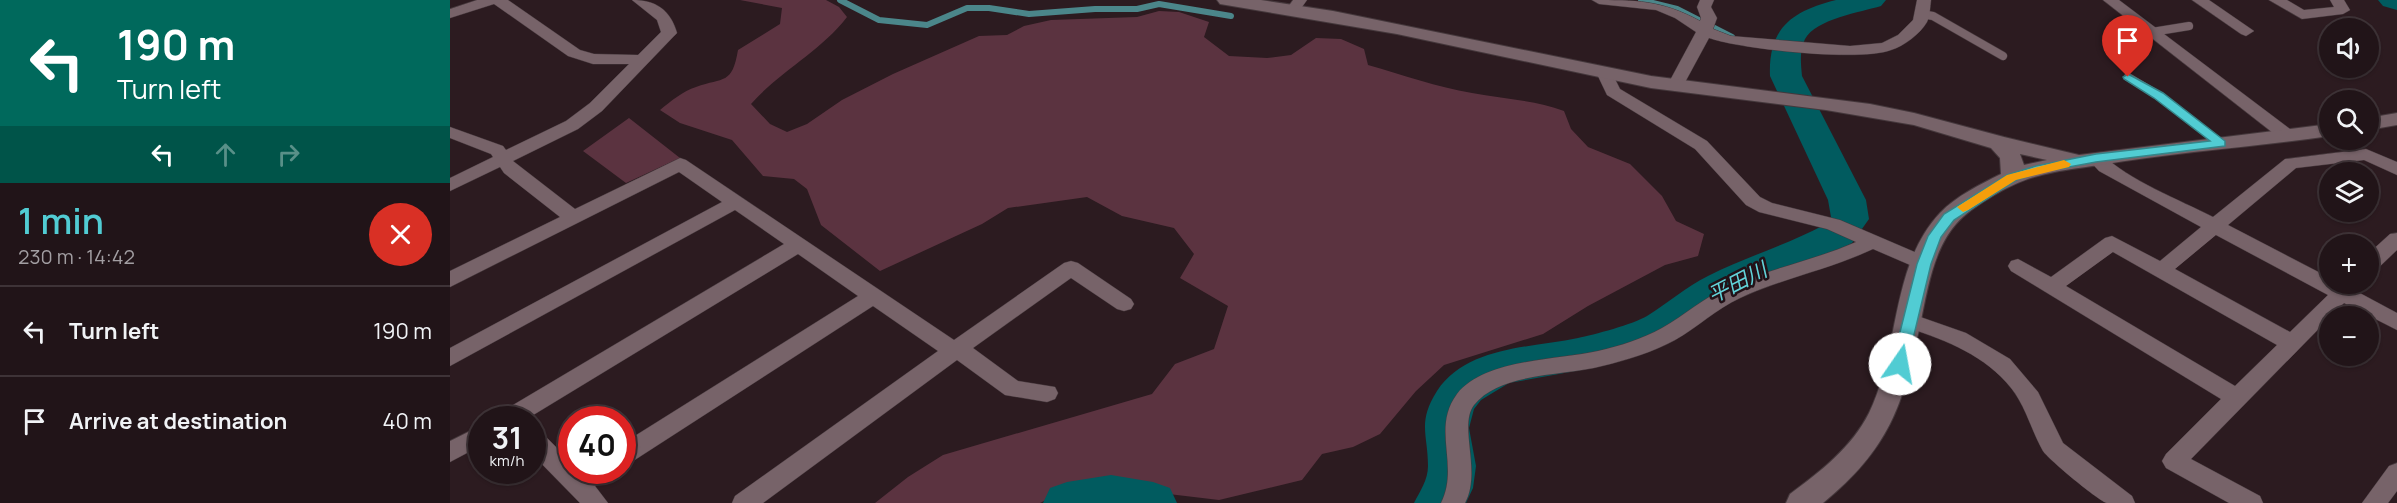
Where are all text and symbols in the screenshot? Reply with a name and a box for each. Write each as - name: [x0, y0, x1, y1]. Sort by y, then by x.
- text: 190 m: [117, 15, 235, 73]
- pin: [2102, 15, 2153, 77]
- map controls: [2319, 18, 2379, 366]
- button: sound: [2319, 18, 2379, 78]
- icon: left: [18, 24, 96, 102]
- icon: arrive: [2111, 24, 2144, 57]
- text: Turn left: [117, 70, 221, 107]
- button: search: [2319, 90, 2379, 150]
- icon: left: [146, 138, 179, 171]
- icon: ahead: [209, 138, 242, 171]
- icon: right: [272, 138, 305, 171]
- button: layers: [2319, 162, 2379, 222]
- text: 1 min: [18, 196, 104, 245]
- button: close: [369, 203, 432, 266]
- button: +: [2319, 234, 2379, 294]
- text: 230 m · 14:42: [18, 243, 135, 270]
- water label: 平田川: [1703, 254, 1773, 309]
- button: −: [2319, 306, 2379, 366]
- icon: left: [18, 315, 51, 348]
- text: Turn left: [69, 316, 159, 346]
- text: 190 m: [373, 316, 432, 346]
- position arrow: [1868, 332, 1932, 396]
- icon: arrive: [18, 405, 51, 438]
- text: Arrive at destination: [69, 406, 287, 436]
- text: 40 m: [383, 406, 432, 436]
- speed limit sign: 40: [558, 406, 636, 484]
- text: 31: [492, 417, 522, 458]
- text: km/h: [490, 450, 524, 471]

